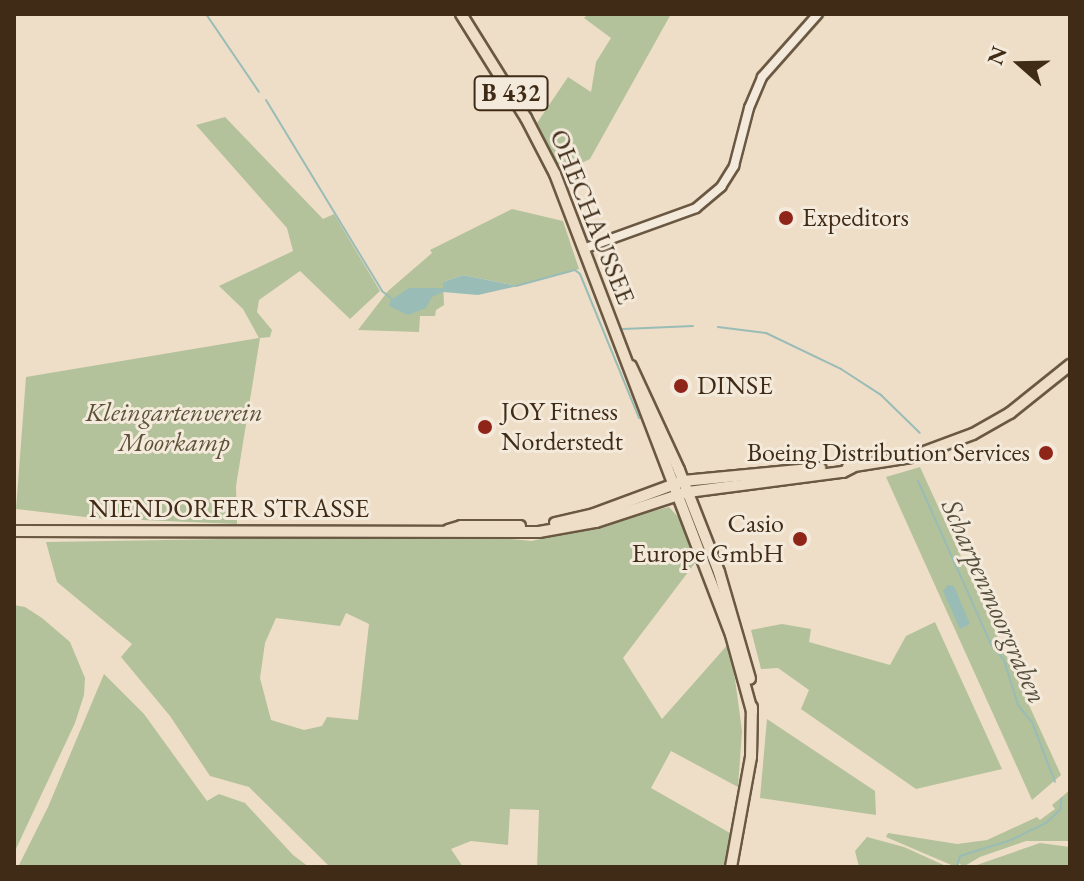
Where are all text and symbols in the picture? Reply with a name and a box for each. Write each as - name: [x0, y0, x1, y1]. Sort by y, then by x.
- north arrow: [980, 24, 1060, 104]
- text: N: [980, 42, 1014, 69]
- road number: B 432: [473, 73, 549, 113]
- street label: OHECHAUSSEE: [543, 125, 641, 309]
- place label: Expeditors: [802, 202, 909, 234]
- marker: Expeditors: [777, 209, 795, 227]
- place label: DINSE: [697, 370, 773, 402]
- marker: DINSE: [672, 377, 690, 395]
- place label: JOY Fitness Norderstedt: [501, 396, 623, 458]
- park label: Kleingartenverein Moorkamp: [85, 397, 263, 458]
- marker: JOY Fitness Norderstedt: [476, 418, 494, 436]
- place label: Boeing Distribution Services: [747, 437, 1030, 469]
- marker: Boeing Distribution Services: [1037, 444, 1055, 462]
- street label: NIENDORFER STRASSE: [89, 493, 369, 525]
- water label: Scharpenmoorgraben: [935, 494, 1055, 708]
- place label: Casio Europe GmbH: [632, 508, 784, 570]
- marker: Casio Europe GmbH: [791, 530, 809, 548]

